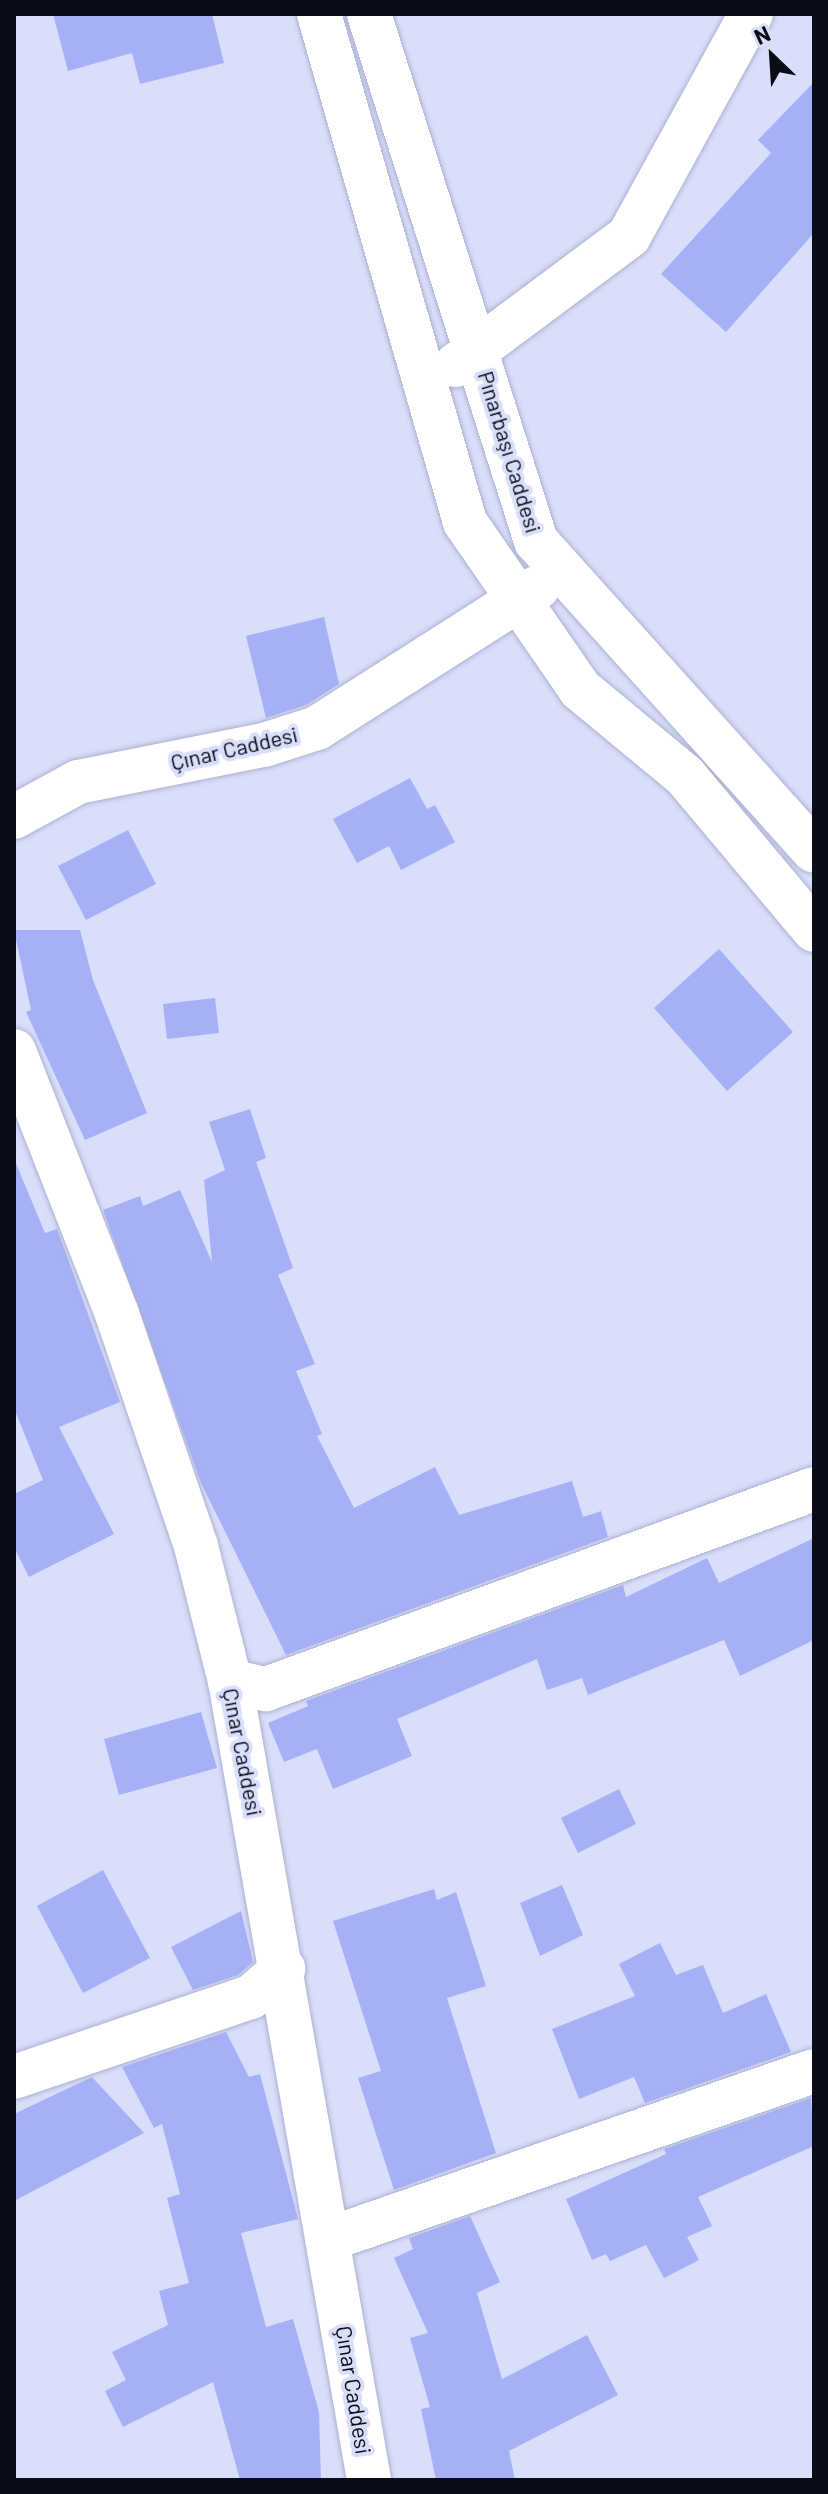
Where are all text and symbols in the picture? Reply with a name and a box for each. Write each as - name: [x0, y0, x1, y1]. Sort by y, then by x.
- north arrow: [732, 16, 812, 96]
- text: N: [750, 19, 774, 49]
- street label: Pınarbaşı Caddesi: [473, 368, 547, 536]
- street label: Çınar Caddesi: [168, 721, 300, 775]
- street label: Çınar Caddesi: [218, 1686, 268, 1818]
- street label: Çınar Caddesi: [331, 2324, 377, 2456]

